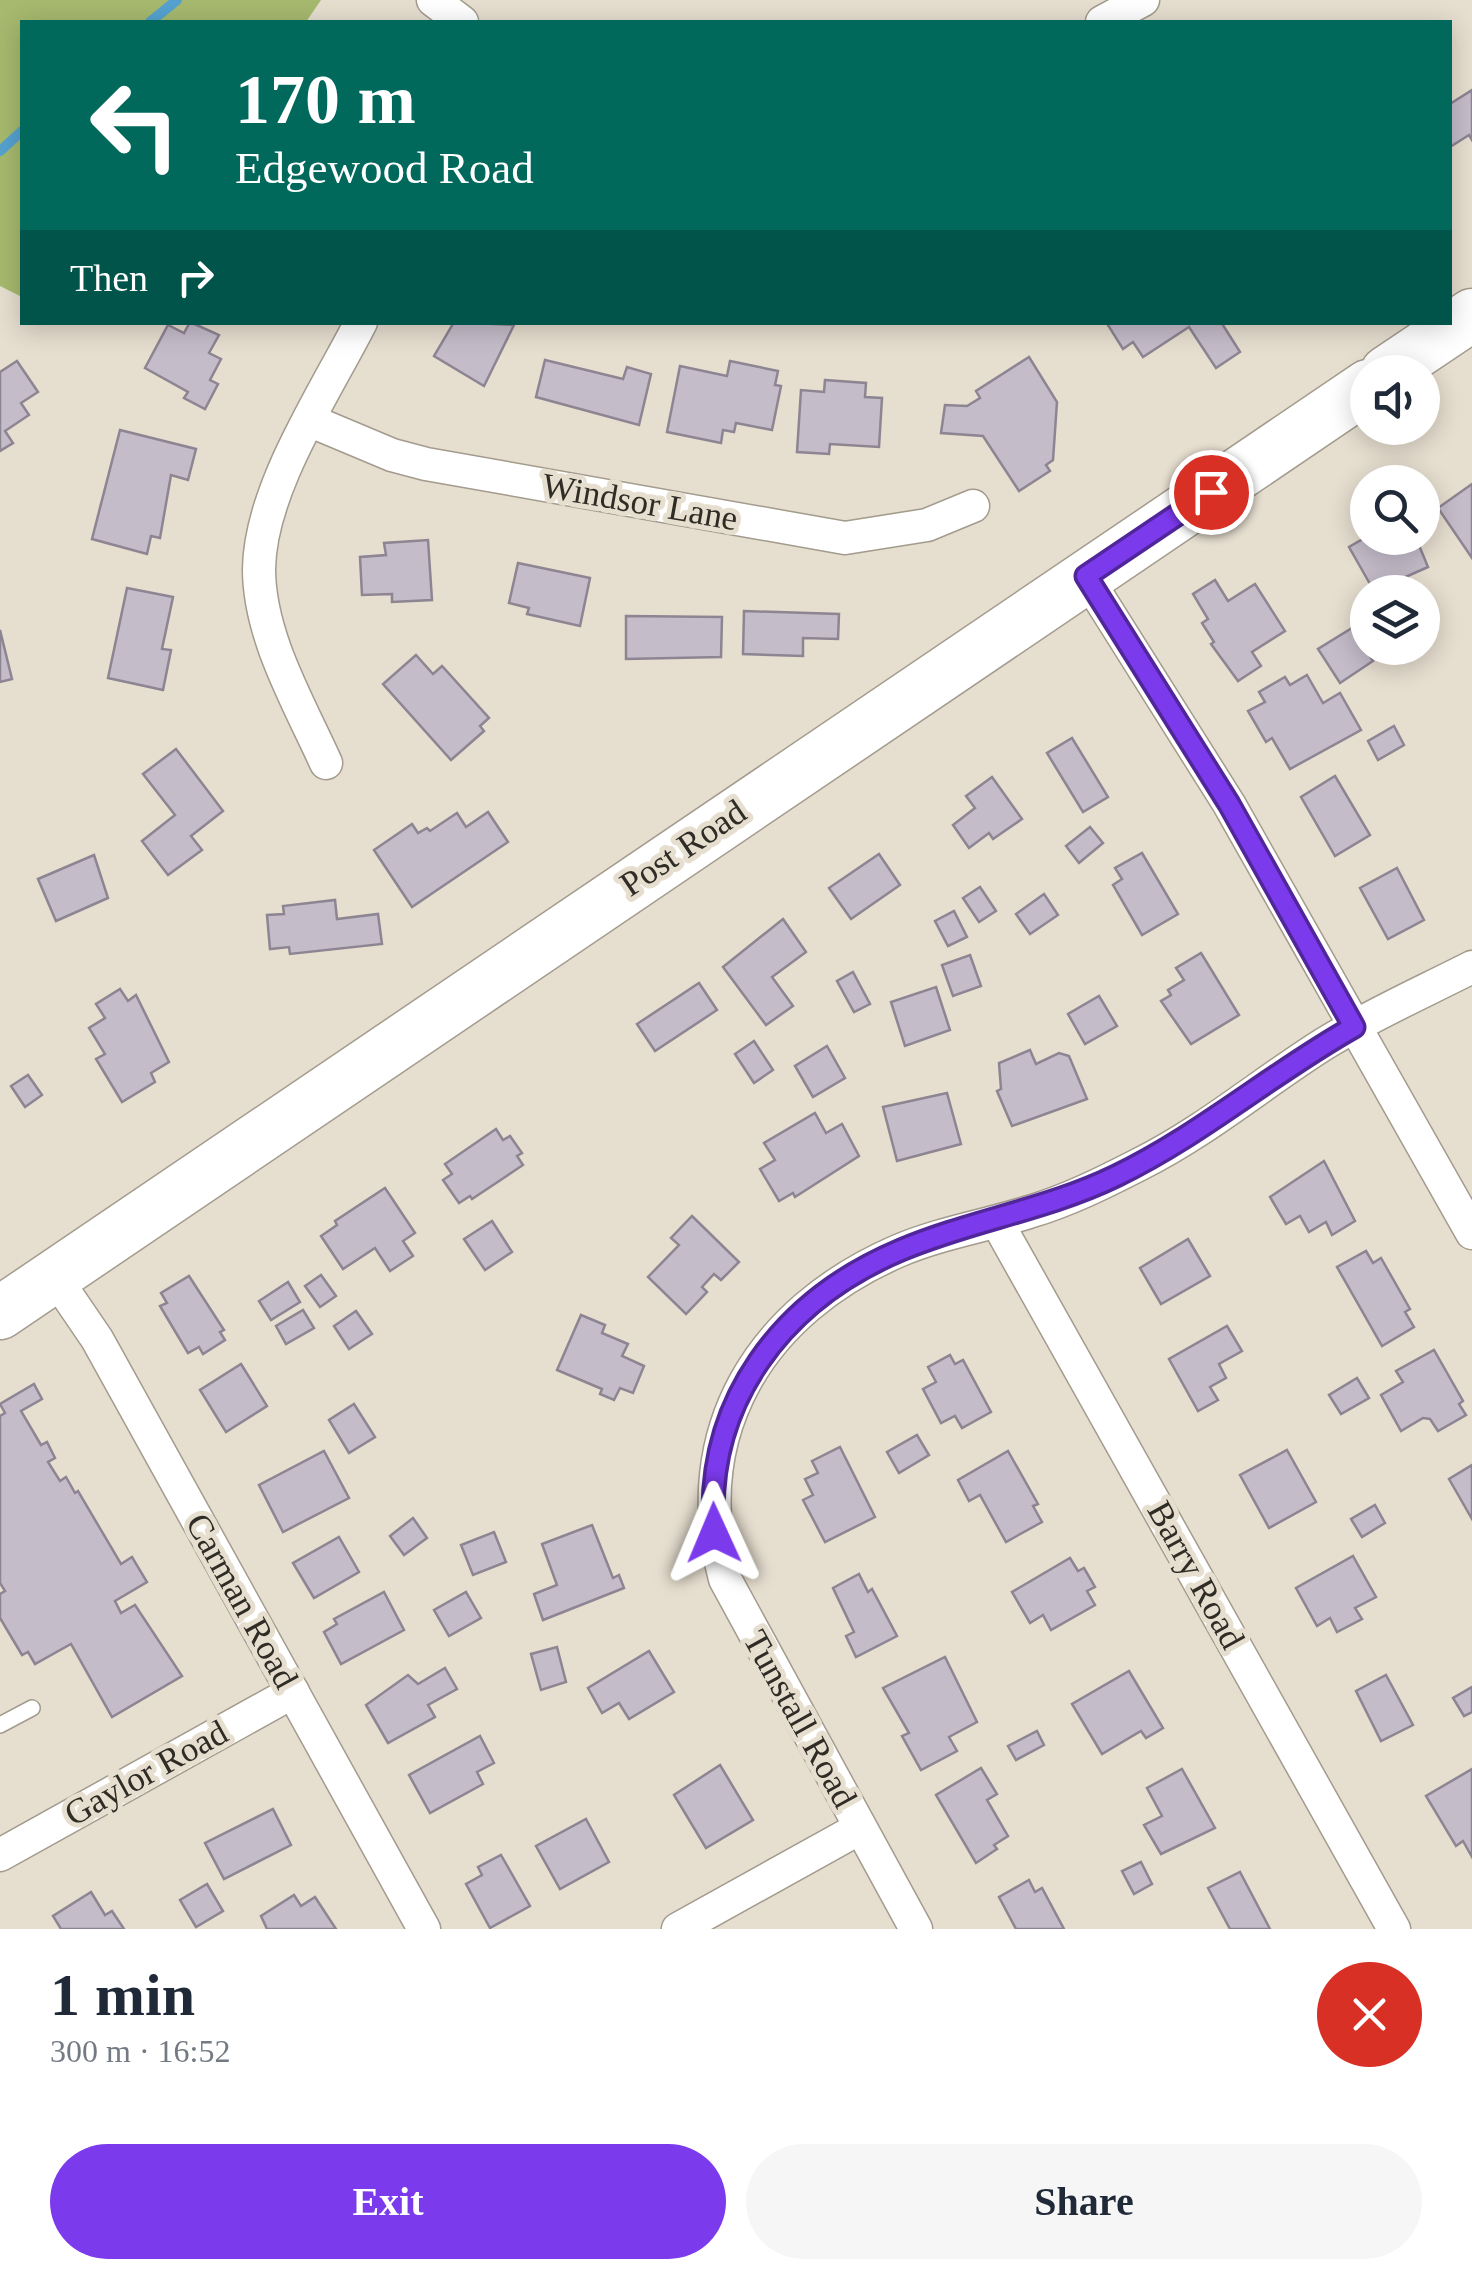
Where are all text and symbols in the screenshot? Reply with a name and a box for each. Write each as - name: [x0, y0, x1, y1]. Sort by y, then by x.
- icon: left: [70, 60, 200, 190]
- text: 170 m: [235, 61, 416, 138]
- text: Edgewood Road: [235, 143, 534, 193]
- icon: right: [168, 250, 223, 305]
- text: Then: [70, 257, 148, 299]
- map controls: [1350, 355, 1440, 665]
- button: sound: [1350, 355, 1440, 445]
- pin: [1169, 450, 1254, 535]
- icon: arrive: [1184, 465, 1239, 520]
- button: search: [1350, 465, 1440, 555]
- street label: Windsor Lane: [539, 466, 741, 538]
- button: layers: [1350, 575, 1440, 665]
- street label: Post Road: [613, 792, 754, 904]
- position arrow: [662, 1481, 766, 1585]
- street label: Barry Road: [1140, 1495, 1253, 1656]
- street label: Carman Road: [178, 1507, 306, 1695]
- street label: Tunstall Road: [735, 1624, 865, 1815]
- street label: Gaylor Road: [58, 1712, 235, 1834]
- text: 1 min: [50, 1962, 195, 2028]
- button: close: [1317, 1962, 1422, 2067]
- text: 300 m · 16:52: [50, 2033, 230, 2069]
- button: Exit: [50, 2144, 726, 2259]
- button: Share: [746, 2144, 1422, 2259]

